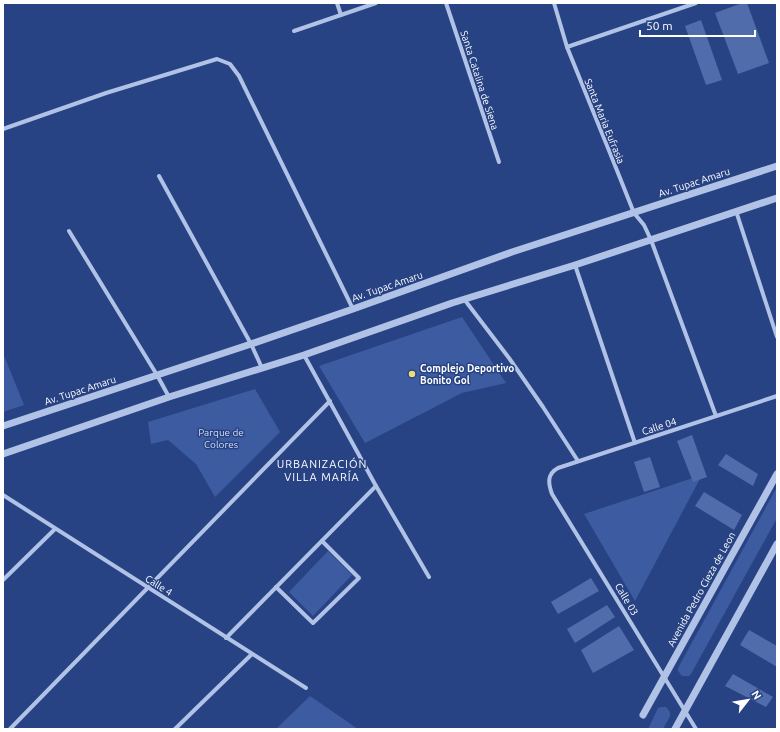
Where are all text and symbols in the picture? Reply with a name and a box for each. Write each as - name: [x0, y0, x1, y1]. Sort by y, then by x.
- scale bar: [640, 12, 755, 38]
- text: 50 m: [646, 19, 673, 32]
- street label: Santa Catalina de Siena: [458, 29, 501, 131]
- street label: Santa Maria Eufrasia: [582, 77, 627, 165]
- street label: Av. Tupac Amaru: [657, 166, 731, 199]
- street label: Av. Tupac Amaru: [350, 269, 424, 304]
- place label: Complejo Deportivo Bonito Gol: [420, 363, 514, 386]
- marker: Complejo Deportivo Bonito Gol: [407, 369, 417, 379]
- street label: Av. Tupac Amaru: [43, 374, 117, 407]
- street label: Calle 04: [641, 416, 678, 437]
- park label: Parque de Colores: [198, 427, 244, 450]
- district label: URBANIZACIÓN VILLA MARÍA: [277, 457, 367, 483]
- street label: Avenida Pedro Cieza de Leon: [665, 530, 738, 648]
- street label: Calle 4: [143, 573, 175, 598]
- street label: Calle 03: [613, 581, 640, 617]
- north arrow: [728, 680, 768, 720]
- text: N: [749, 688, 764, 701]

